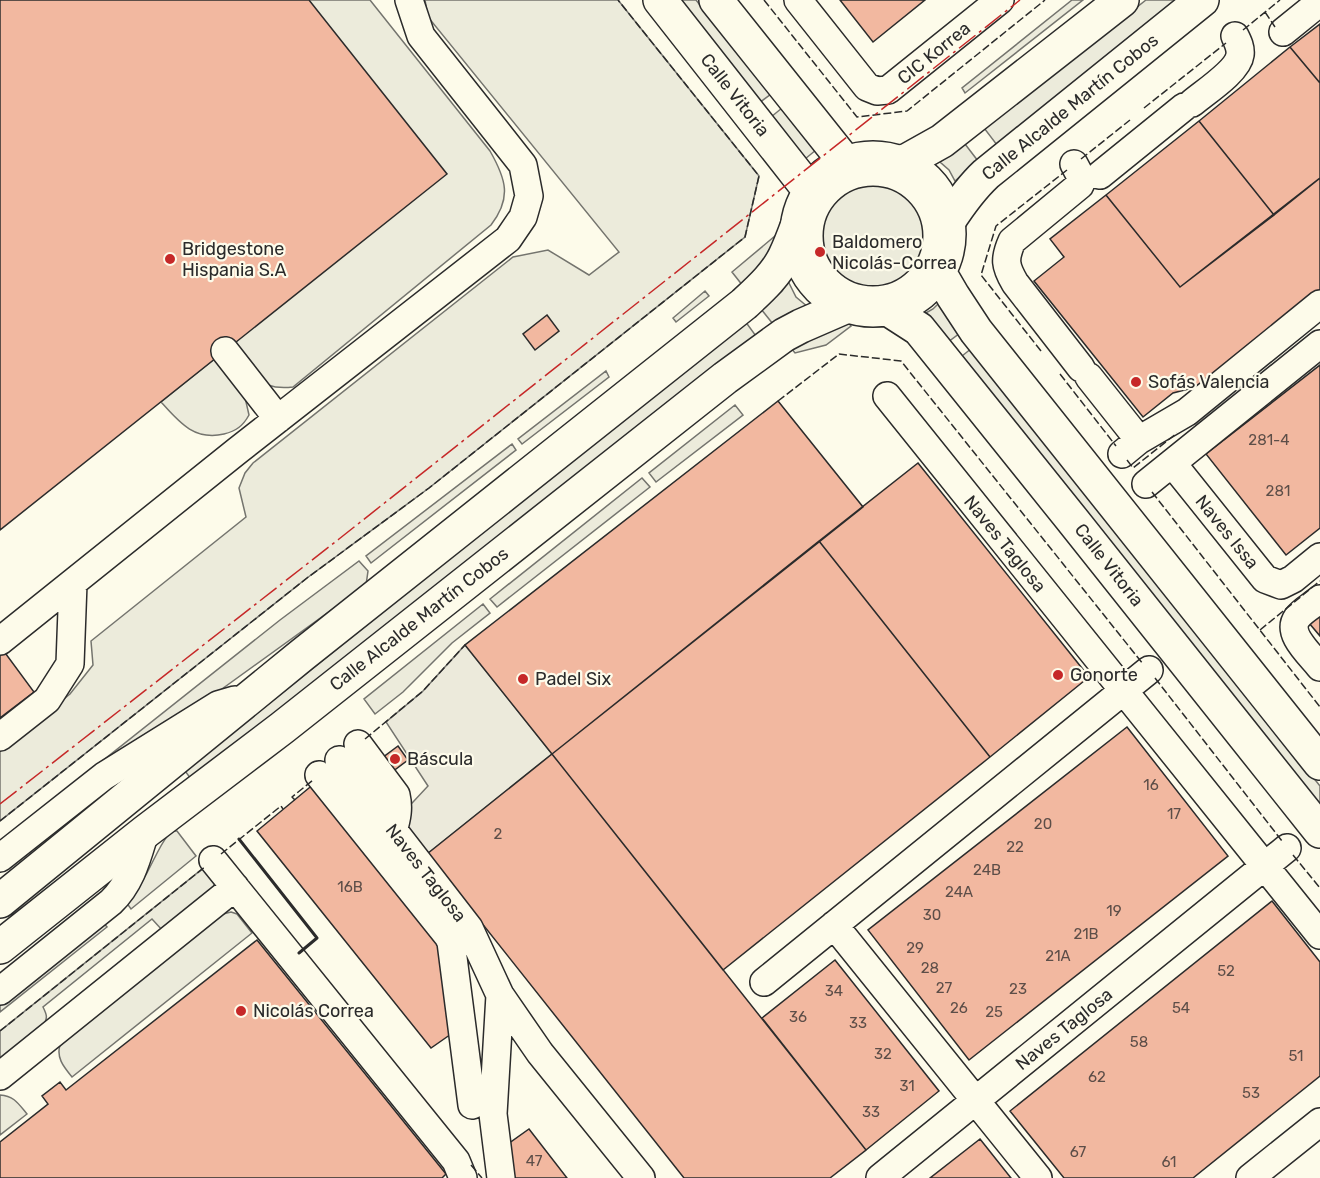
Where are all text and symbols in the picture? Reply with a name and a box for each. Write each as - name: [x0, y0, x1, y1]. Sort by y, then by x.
- street label: CIC Korrea: [893, 17, 975, 89]
- street label: Calle Alcalde Martín Cobos: [977, 29, 1163, 185]
- street label: Calle Vitoria: [696, 49, 774, 141]
- place label: Baldomero Nicolás-Correa: [832, 231, 957, 274]
- place label: Bridgestone Hispania S.A: [182, 238, 286, 281]
- marker: Baldomero Nicolás-Correa: [813, 245, 827, 259]
- marker: Bridgestone Hispania S.A: [163, 252, 177, 266]
- place label: Sofás Valencia: [1148, 371, 1270, 393]
- marker: Sofás Valencia: [1129, 375, 1143, 389]
- house number: 281-4: [1248, 431, 1290, 449]
- house number: 281: [1266, 482, 1290, 500]
- street label: Naves Taglosa: [959, 491, 1051, 597]
- street label: Naves Issa: [1191, 491, 1263, 573]
- street label: Calle Vitoria: [1070, 519, 1148, 611]
- street label: Calle Alcalde Martín Cobos: [325, 542, 513, 696]
- place label: Gonorte: [1070, 664, 1138, 686]
- place label: Padel Six: [535, 668, 611, 690]
- marker: Gonorte: [1051, 668, 1065, 682]
- marker: Padel Six: [516, 672, 530, 686]
- place label: Báscula: [407, 748, 473, 770]
- marker: Báscula: [388, 752, 402, 766]
- house number: 16: [1143, 776, 1159, 794]
- house number: 17: [1167, 805, 1181, 823]
- house number: 20: [1034, 815, 1052, 833]
- street label: Naves Taglosa: [381, 820, 471, 926]
- house number: 2: [494, 825, 503, 843]
- house number: 22: [1006, 838, 1024, 856]
- house number: 24B: [973, 861, 1001, 879]
- house number: 16B: [337, 878, 363, 896]
- house number: 24A: [945, 883, 973, 901]
- house number: 19: [1106, 902, 1122, 920]
- house number: 30: [923, 906, 941, 924]
- house number: 21B: [1073, 925, 1099, 943]
- house number: 29: [906, 939, 924, 957]
- house number: 21A: [1045, 947, 1071, 965]
- house number: 28: [921, 959, 939, 977]
- house number: 52: [1217, 962, 1235, 980]
- house number: 27: [936, 979, 953, 997]
- house number: 23: [1009, 980, 1027, 998]
- house number: 34: [825, 982, 843, 1000]
- street label: Naves Taglosa: [1011, 983, 1117, 1075]
- house number: 26: [950, 999, 968, 1017]
- house number: 54: [1172, 999, 1190, 1017]
- place label: Nicolás Correa: [253, 1000, 374, 1022]
- house number: 25: [985, 1003, 1003, 1021]
- marker: Nicolás Correa: [234, 1004, 248, 1018]
- house number: 36: [789, 1008, 807, 1026]
- house number: 33: [849, 1014, 867, 1032]
- house number: 58: [1130, 1033, 1148, 1051]
- house number: 32: [874, 1045, 892, 1063]
- house number: 51: [1288, 1047, 1304, 1065]
- house number: 62: [1088, 1068, 1106, 1086]
- house number: 31: [899, 1077, 915, 1095]
- house number: 53: [1242, 1084, 1260, 1102]
- house number: 33: [862, 1103, 880, 1121]
- house number: 67: [1070, 1143, 1086, 1161]
- house number: 47: [526, 1152, 543, 1170]
- house number: 61: [1161, 1153, 1177, 1171]

